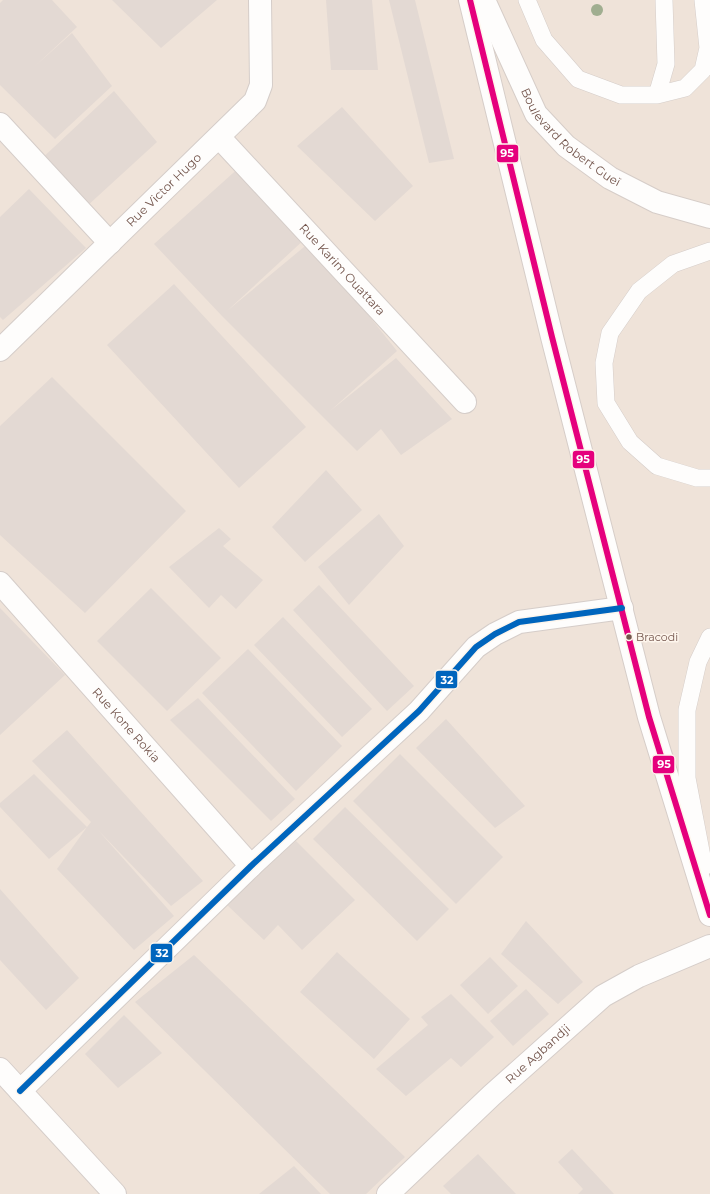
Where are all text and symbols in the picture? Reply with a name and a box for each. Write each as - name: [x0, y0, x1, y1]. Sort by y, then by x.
- street label: Boulevard Robert Gueï: [518, 85, 623, 189]
- line badge: 95: [496, 144, 519, 163]
- text: 95: [500, 146, 514, 160]
- street label: Rue Victor Hugo: [123, 150, 204, 230]
- street label: Rue Karim Ouattara: [296, 220, 389, 318]
- line badge: 95: [572, 450, 595, 469]
- text: 95: [576, 452, 590, 466]
- place label: Bracodi: [636, 630, 678, 644]
- marker: Bracodi: [624, 632, 634, 642]
- line badge: 32: [435, 670, 458, 689]
- text: 32: [440, 673, 454, 687]
- street label: Rue Kone Rokia: [89, 684, 164, 765]
- line badge: 95: [652, 755, 675, 774]
- text: 95: [657, 757, 671, 771]
- line badge: 32: [150, 943, 173, 963]
- text: 32: [155, 946, 169, 960]
- street label: Rue Agbandji: [502, 1021, 573, 1087]

